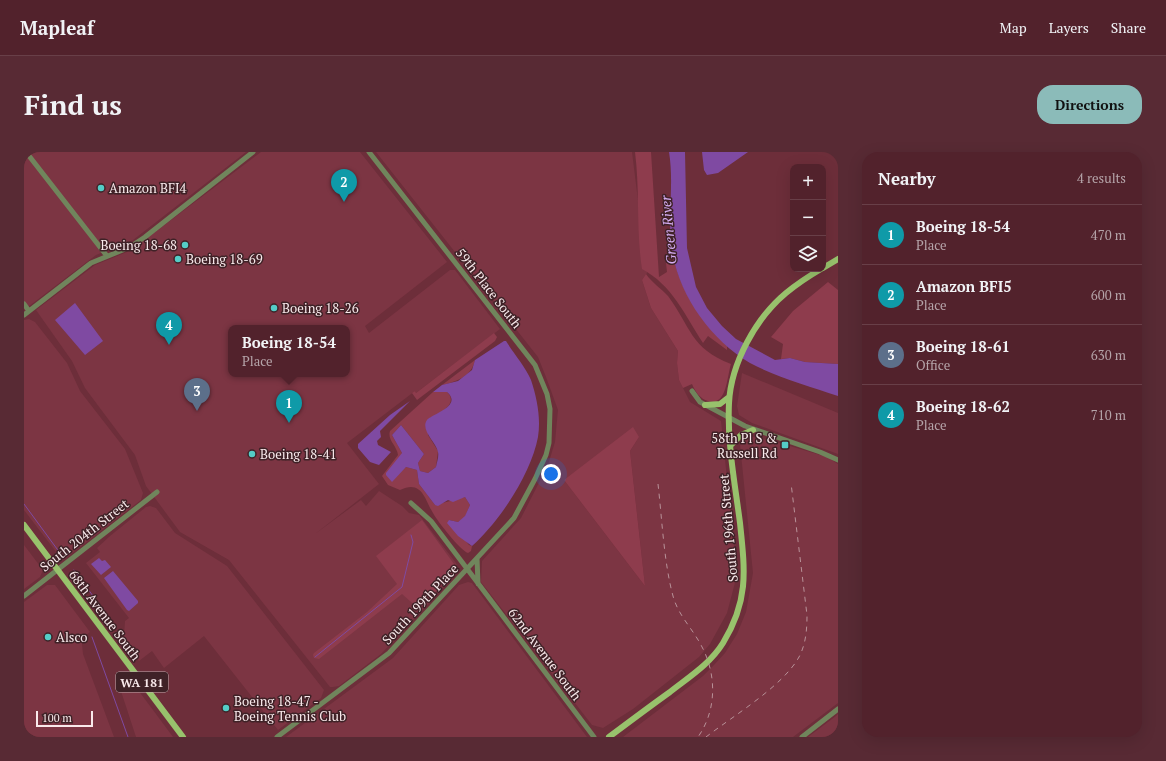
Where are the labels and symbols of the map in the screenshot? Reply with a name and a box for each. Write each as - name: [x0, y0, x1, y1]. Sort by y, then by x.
- pin: 2: [331, 169, 357, 202]
- place label: Amazon BFI4: [109, 179, 187, 197]
- marker: Amazon BFI4: [96, 183, 106, 193]
- water label: Green River: [655, 194, 680, 265]
- place label: Boeing 18-68: [100, 236, 177, 254]
- marker: Boeing 18-68: [180, 240, 190, 250]
- street label: 59th Place South: [452, 244, 526, 332]
- place label: Boeing 18-69: [186, 250, 263, 268]
- marker: Boeing 18-69: [173, 254, 183, 264]
- place label: Boeing 18-26: [282, 299, 359, 317]
- marker: Boeing 18-26: [269, 303, 279, 313]
- pin: 4: [156, 312, 182, 345]
- pin: 3: [184, 378, 210, 411]
- pin: 1: [276, 390, 302, 423]
- place label: 58th Pl S & Russell Rd: [711, 429, 777, 462]
- marker: 58th Pl S & Russell Rd: [780, 440, 790, 450]
- place label: Boeing 18-41: [260, 445, 337, 463]
- marker: Boeing 18-41: [247, 449, 257, 459]
- your location: [541, 464, 561, 484]
- street label: South 196th Street: [714, 473, 742, 583]
- street label: South 204th Street: [36, 494, 132, 575]
- street label: South 199th Place: [378, 560, 462, 648]
- street label: 68th Avenue South: [65, 566, 145, 664]
- street label: 62nd Avenue South: [504, 604, 586, 704]
- place label: Alsco: [56, 628, 87, 646]
- marker: Alsco: [43, 632, 53, 642]
- road number: WA 181: [116, 672, 168, 692]
- place label: Boeing 18-47 - Boeing Tennis Club: [234, 692, 346, 725]
- marker: Boeing 18-47 - Boeing Tennis Club: [221, 703, 231, 713]
- scale bar: [36, 709, 93, 728]

